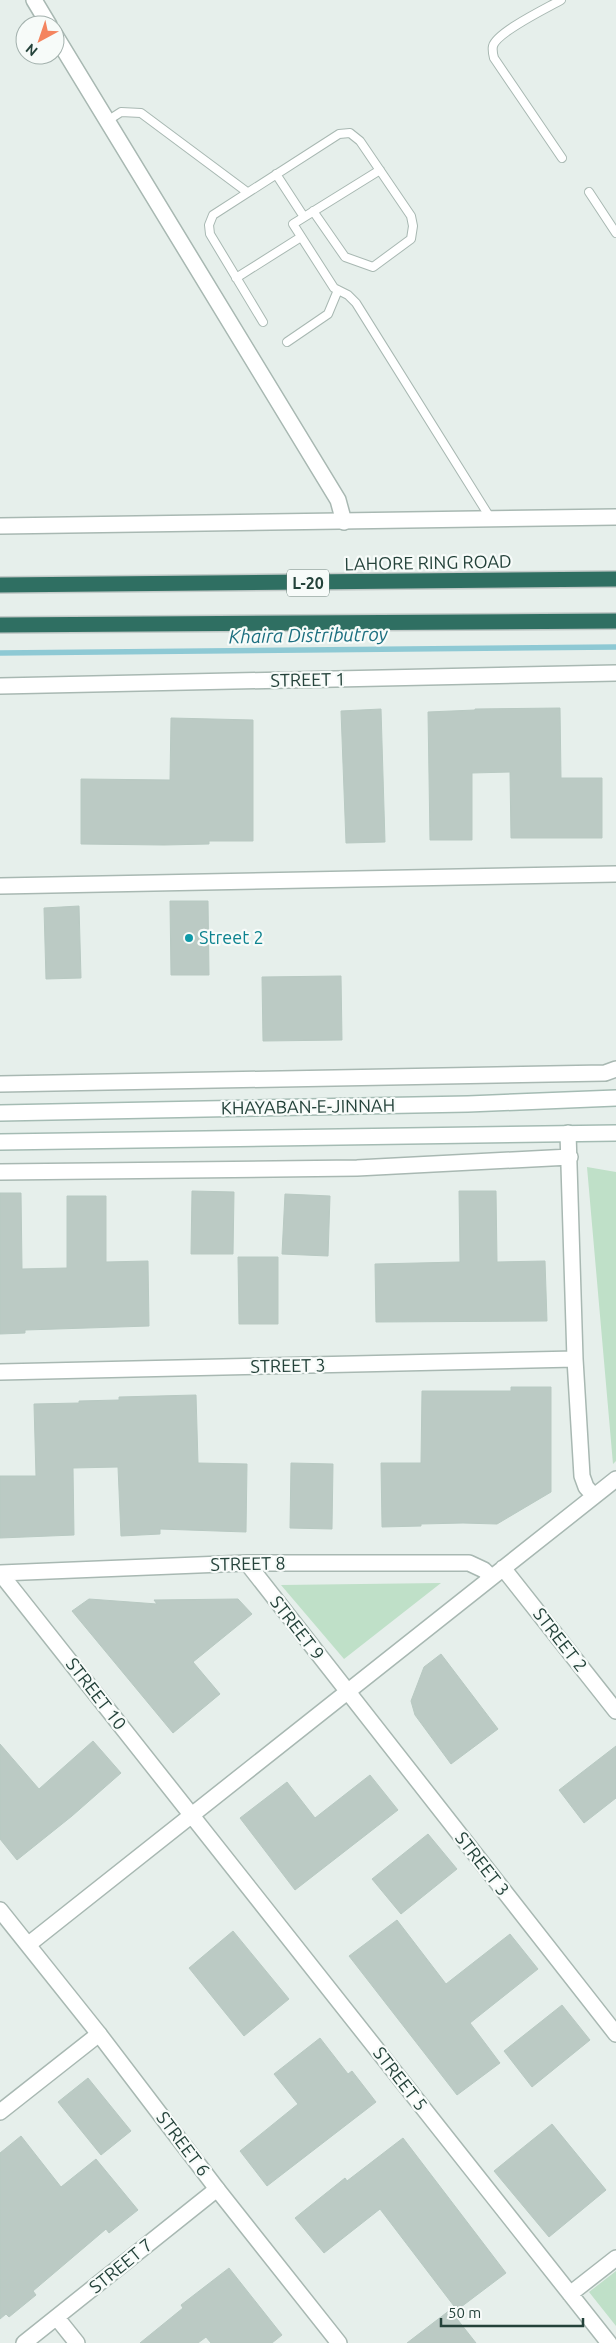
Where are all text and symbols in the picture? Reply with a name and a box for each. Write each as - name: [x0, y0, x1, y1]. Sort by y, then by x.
- north arrow: [15, 15, 65, 65]
- text: N: [22, 40, 41, 59]
- street label: LAHORE RING ROAD: [344, 551, 512, 573]
- road number: L-20: [287, 570, 329, 596]
- water label: Khaira Distributroy: [228, 623, 389, 647]
- street label: STREET 1: [270, 668, 346, 690]
- place label: Street 2: [199, 927, 264, 947]
- marker: Street 2: [183, 932, 195, 944]
- street label: KHAYABAN-E-JINNAH: [221, 1094, 395, 1118]
- street label: STREET 3: [250, 1354, 326, 1376]
- street label: STREET 8: [210, 1552, 286, 1574]
- street label: STREET 9: [267, 1592, 329, 1663]
- street label: STREET 2: [530, 1604, 592, 1675]
- street label: STREET 10: [63, 1654, 131, 1733]
- street label: STREET 3: [452, 1828, 514, 1899]
- street label: STREET 5: [370, 2043, 432, 2114]
- street label: STREET 6: [153, 2107, 214, 2179]
- street label: STREET 7: [85, 2234, 156, 2297]
- scale bar: [441, 2296, 584, 2328]
- text: 50 m: [448, 2304, 481, 2321]

